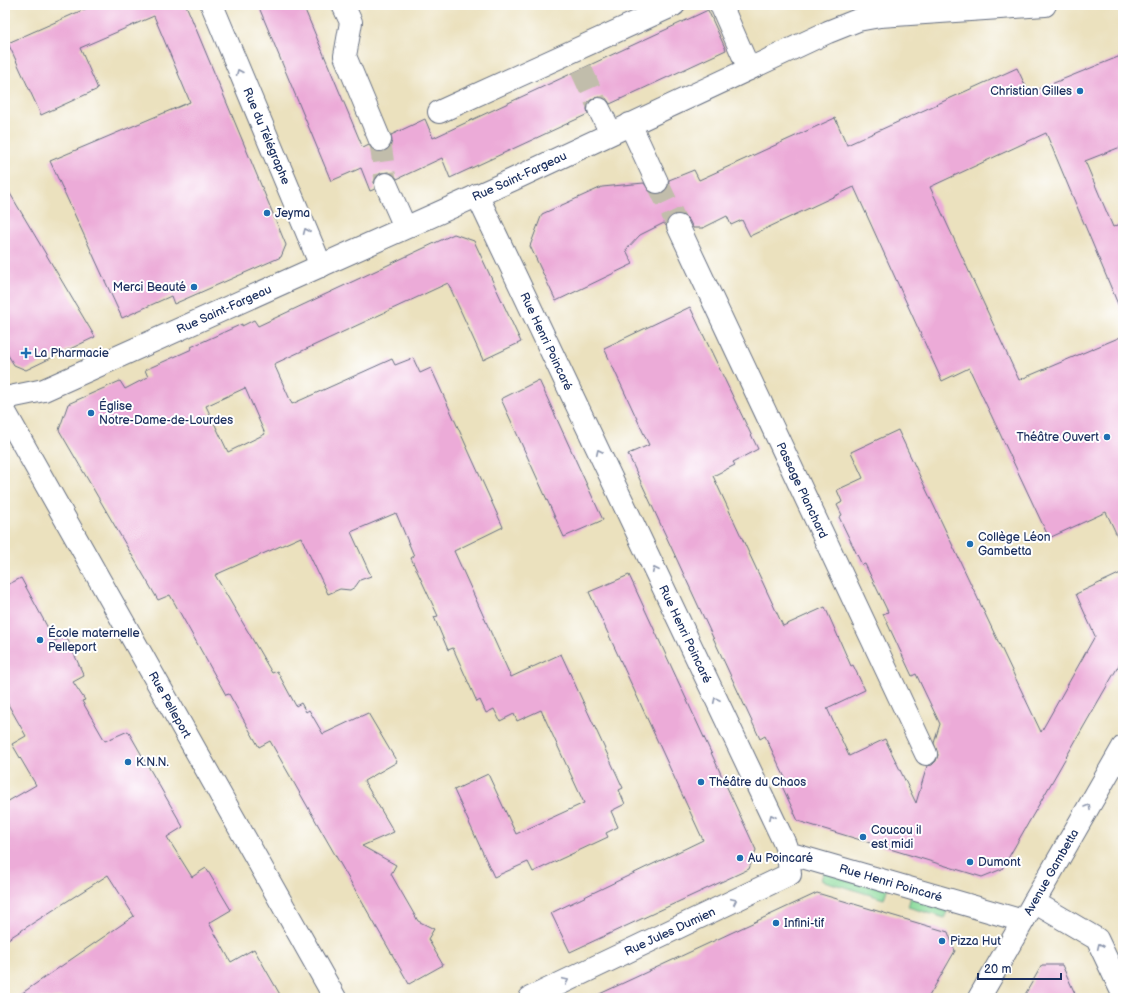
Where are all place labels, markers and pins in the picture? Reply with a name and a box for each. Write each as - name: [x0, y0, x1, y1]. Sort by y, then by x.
- place label: Christian Gilles: [990, 84, 1072, 99]
- marker: Christian Gilles: [1075, 86, 1085, 96]
- place label: Jeyma: [275, 206, 310, 221]
- marker: Jeyma: [262, 208, 272, 218]
- place label: Merci Beauté: [113, 280, 186, 295]
- marker: Merci Beauté: [189, 282, 199, 292]
- place label: La Pharmacie: [34, 346, 109, 361]
- marker: La Pharmacie: [21, 348, 31, 358]
- place label: Église Notre-Dame-de-Lourdes: [99, 398, 233, 428]
- marker: Église Notre-Dame-de-Lourdes: [86, 408, 96, 418]
- place label: Théâtre Ouvert: [1017, 430, 1099, 445]
- marker: Théâtre Ouvert: [1102, 432, 1112, 442]
- place label: Collège Léon Gambetta: [978, 530, 1051, 559]
- marker: Collège Léon Gambetta: [965, 539, 975, 549]
- place label: École maternelle Pelleport: [48, 625, 140, 655]
- marker: École maternelle Pelleport: [35, 635, 45, 645]
- place label: K.N.N.: [136, 755, 169, 770]
- marker: K.N.N.: [123, 757, 133, 767]
- place label: Théâtre du Chaos: [709, 775, 806, 790]
- marker: Théâtre du Chaos: [696, 777, 706, 787]
- place label: Coucou il est midi: [871, 823, 921, 852]
- marker: Coucou il est midi: [858, 832, 868, 842]
- place label: Au Poincaré: [748, 851, 813, 866]
- marker: Au Poincaré: [735, 853, 745, 863]
- place label: Dumont: [978, 855, 1021, 870]
- marker: Dumont: [965, 857, 975, 867]
- place label: Infini-tif: [784, 916, 825, 931]
- marker: Infini-tif: [771, 918, 781, 928]
- place label: Pizza Hut: [950, 934, 1001, 949]
- marker: Pizza Hut: [937, 936, 947, 946]

